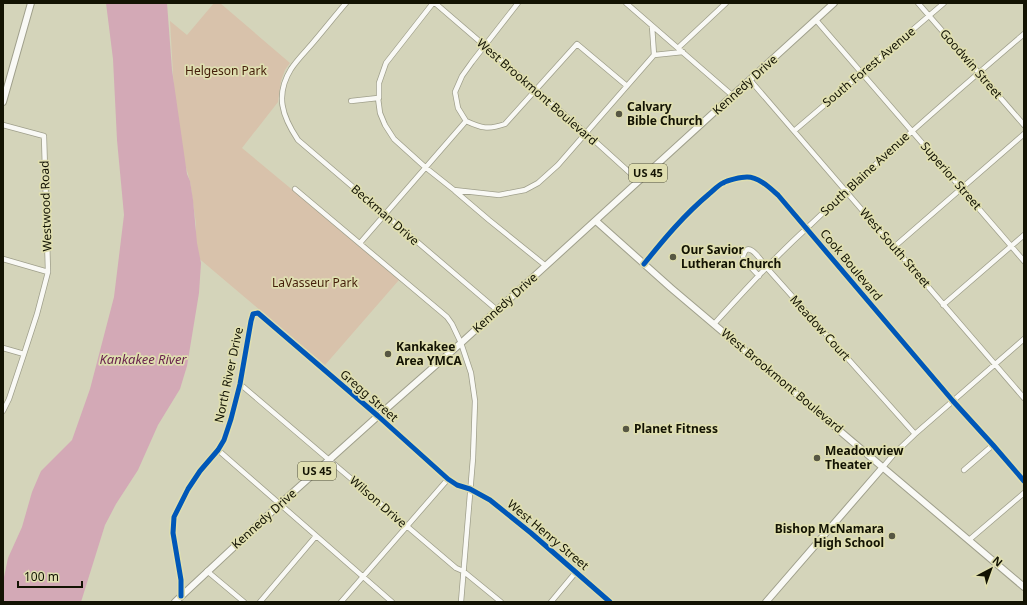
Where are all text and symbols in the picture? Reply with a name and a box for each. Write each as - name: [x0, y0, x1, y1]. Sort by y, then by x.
- street label: South Forest Avenue: [819, 23, 919, 111]
- street label: Goodwin Street: [936, 25, 1007, 103]
- street label: West Brookmont Boulevard: [473, 34, 601, 149]
- street label: Kennedy Drive: [708, 51, 781, 118]
- park label: Helgeson Park: [185, 62, 267, 79]
- place label: Calvary Bible Church: [627, 98, 702, 129]
- marker: Calvary Bible Church: [614, 109, 624, 119]
- street label: South Blaine Avenue: [816, 128, 913, 220]
- street label: Superior Street: [917, 138, 986, 214]
- street label: Westwood Road: [35, 160, 56, 252]
- road number: US 45: [629, 164, 667, 182]
- street label: Beckman Drive: [348, 180, 423, 249]
- street label: West South Street: [856, 204, 935, 292]
- street label: Cook Boulevard: [816, 225, 886, 304]
- place label: Our Savior Lutheran Church: [681, 241, 781, 272]
- marker: Our Savior Lutheran Church: [668, 252, 678, 262]
- street label: Kennedy Drive: [468, 269, 541, 336]
- park label: LaVasseur Park: [272, 274, 359, 291]
- street label: Meadow Court: [786, 291, 855, 365]
- street label: West Brookmont Boulevard: [718, 324, 847, 437]
- street label: North River Drive: [210, 325, 247, 424]
- place label: Kankakee Area YMCA: [396, 338, 462, 369]
- marker: Kankakee Area YMCA: [383, 349, 393, 359]
- water label: Kankakee River: [99, 350, 187, 368]
- street label: Gregg Street: [337, 366, 402, 426]
- place label: Planet Fitness: [634, 420, 718, 437]
- marker: Planet Fitness: [621, 424, 631, 434]
- place label: Meadowview Theater: [825, 442, 904, 473]
- marker: Meadowview Theater: [812, 453, 822, 463]
- road number: US 45: [298, 462, 336, 480]
- street label: Wilson Drive: [346, 472, 411, 531]
- street label: Kennedy Drive: [227, 485, 300, 552]
- street label: West Henry Street: [504, 495, 593, 574]
- place label: Bishop McNamara High School: [775, 520, 884, 551]
- marker: Bishop McNamara High School: [887, 531, 897, 541]
- north arrow: [971, 549, 1011, 589]
- text: N: [990, 552, 1006, 570]
- scale bar: [18, 563, 82, 589]
- text: 100 m: [24, 568, 59, 585]

